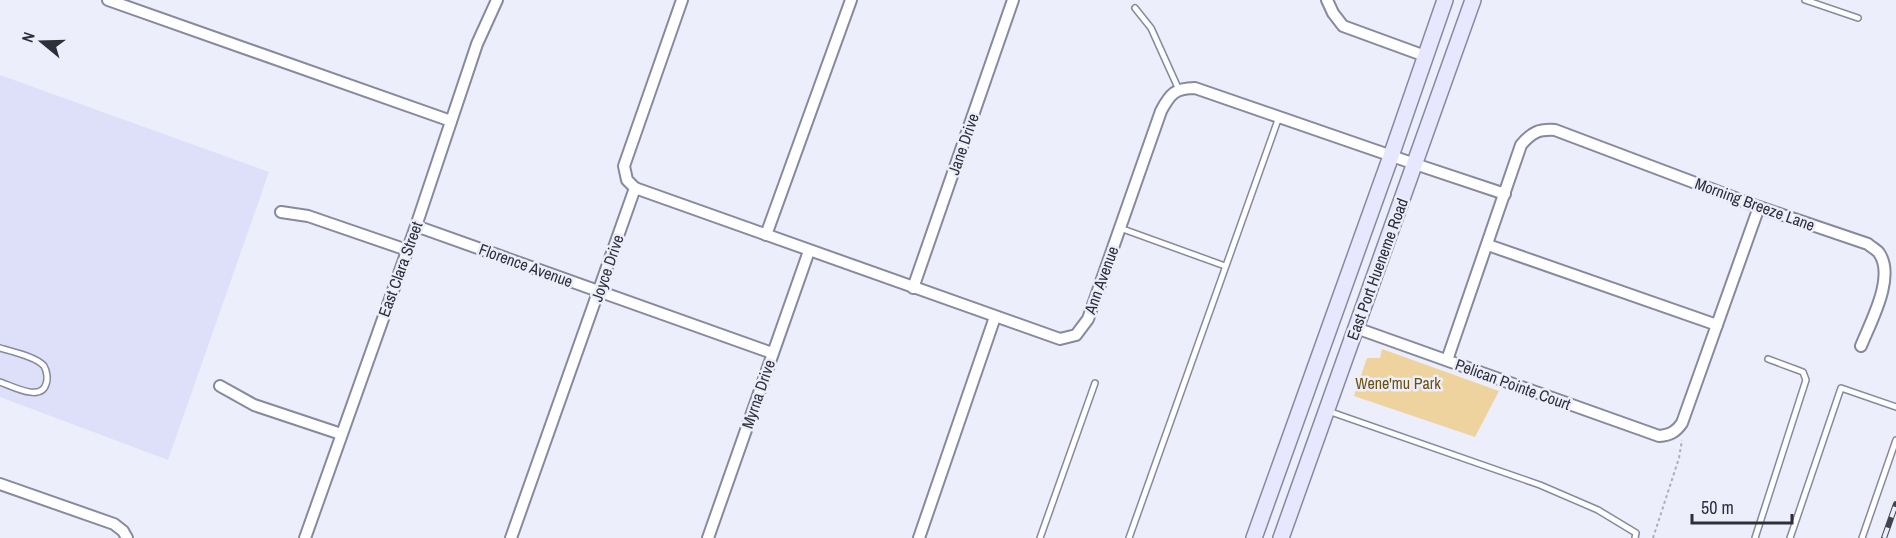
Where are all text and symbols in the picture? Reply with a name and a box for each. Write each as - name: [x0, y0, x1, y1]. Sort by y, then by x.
- north arrow: [12, 12, 72, 72]
- text: N: [16, 29, 40, 45]
- street label: Jane Drive: [942, 110, 984, 178]
- street label: Morning Breeze Lane: [1692, 172, 1818, 236]
- street label: East Port Hueneme Road: [1341, 195, 1413, 343]
- street label: East Clara Street: [373, 218, 428, 320]
- street label: Joyce Drive: [585, 232, 629, 304]
- street label: Florence Avenue: [476, 238, 576, 292]
- street label: Ann Avenue: [1078, 243, 1123, 318]
- street label: Pelican Pointe Court: [1452, 353, 1574, 415]
- street label: Myrna Drive: [736, 357, 780, 431]
- park label: Wene'mu Park: [1355, 372, 1441, 394]
- scale bar: [1692, 487, 1792, 525]
- text: 50 m: [1701, 495, 1734, 520]

